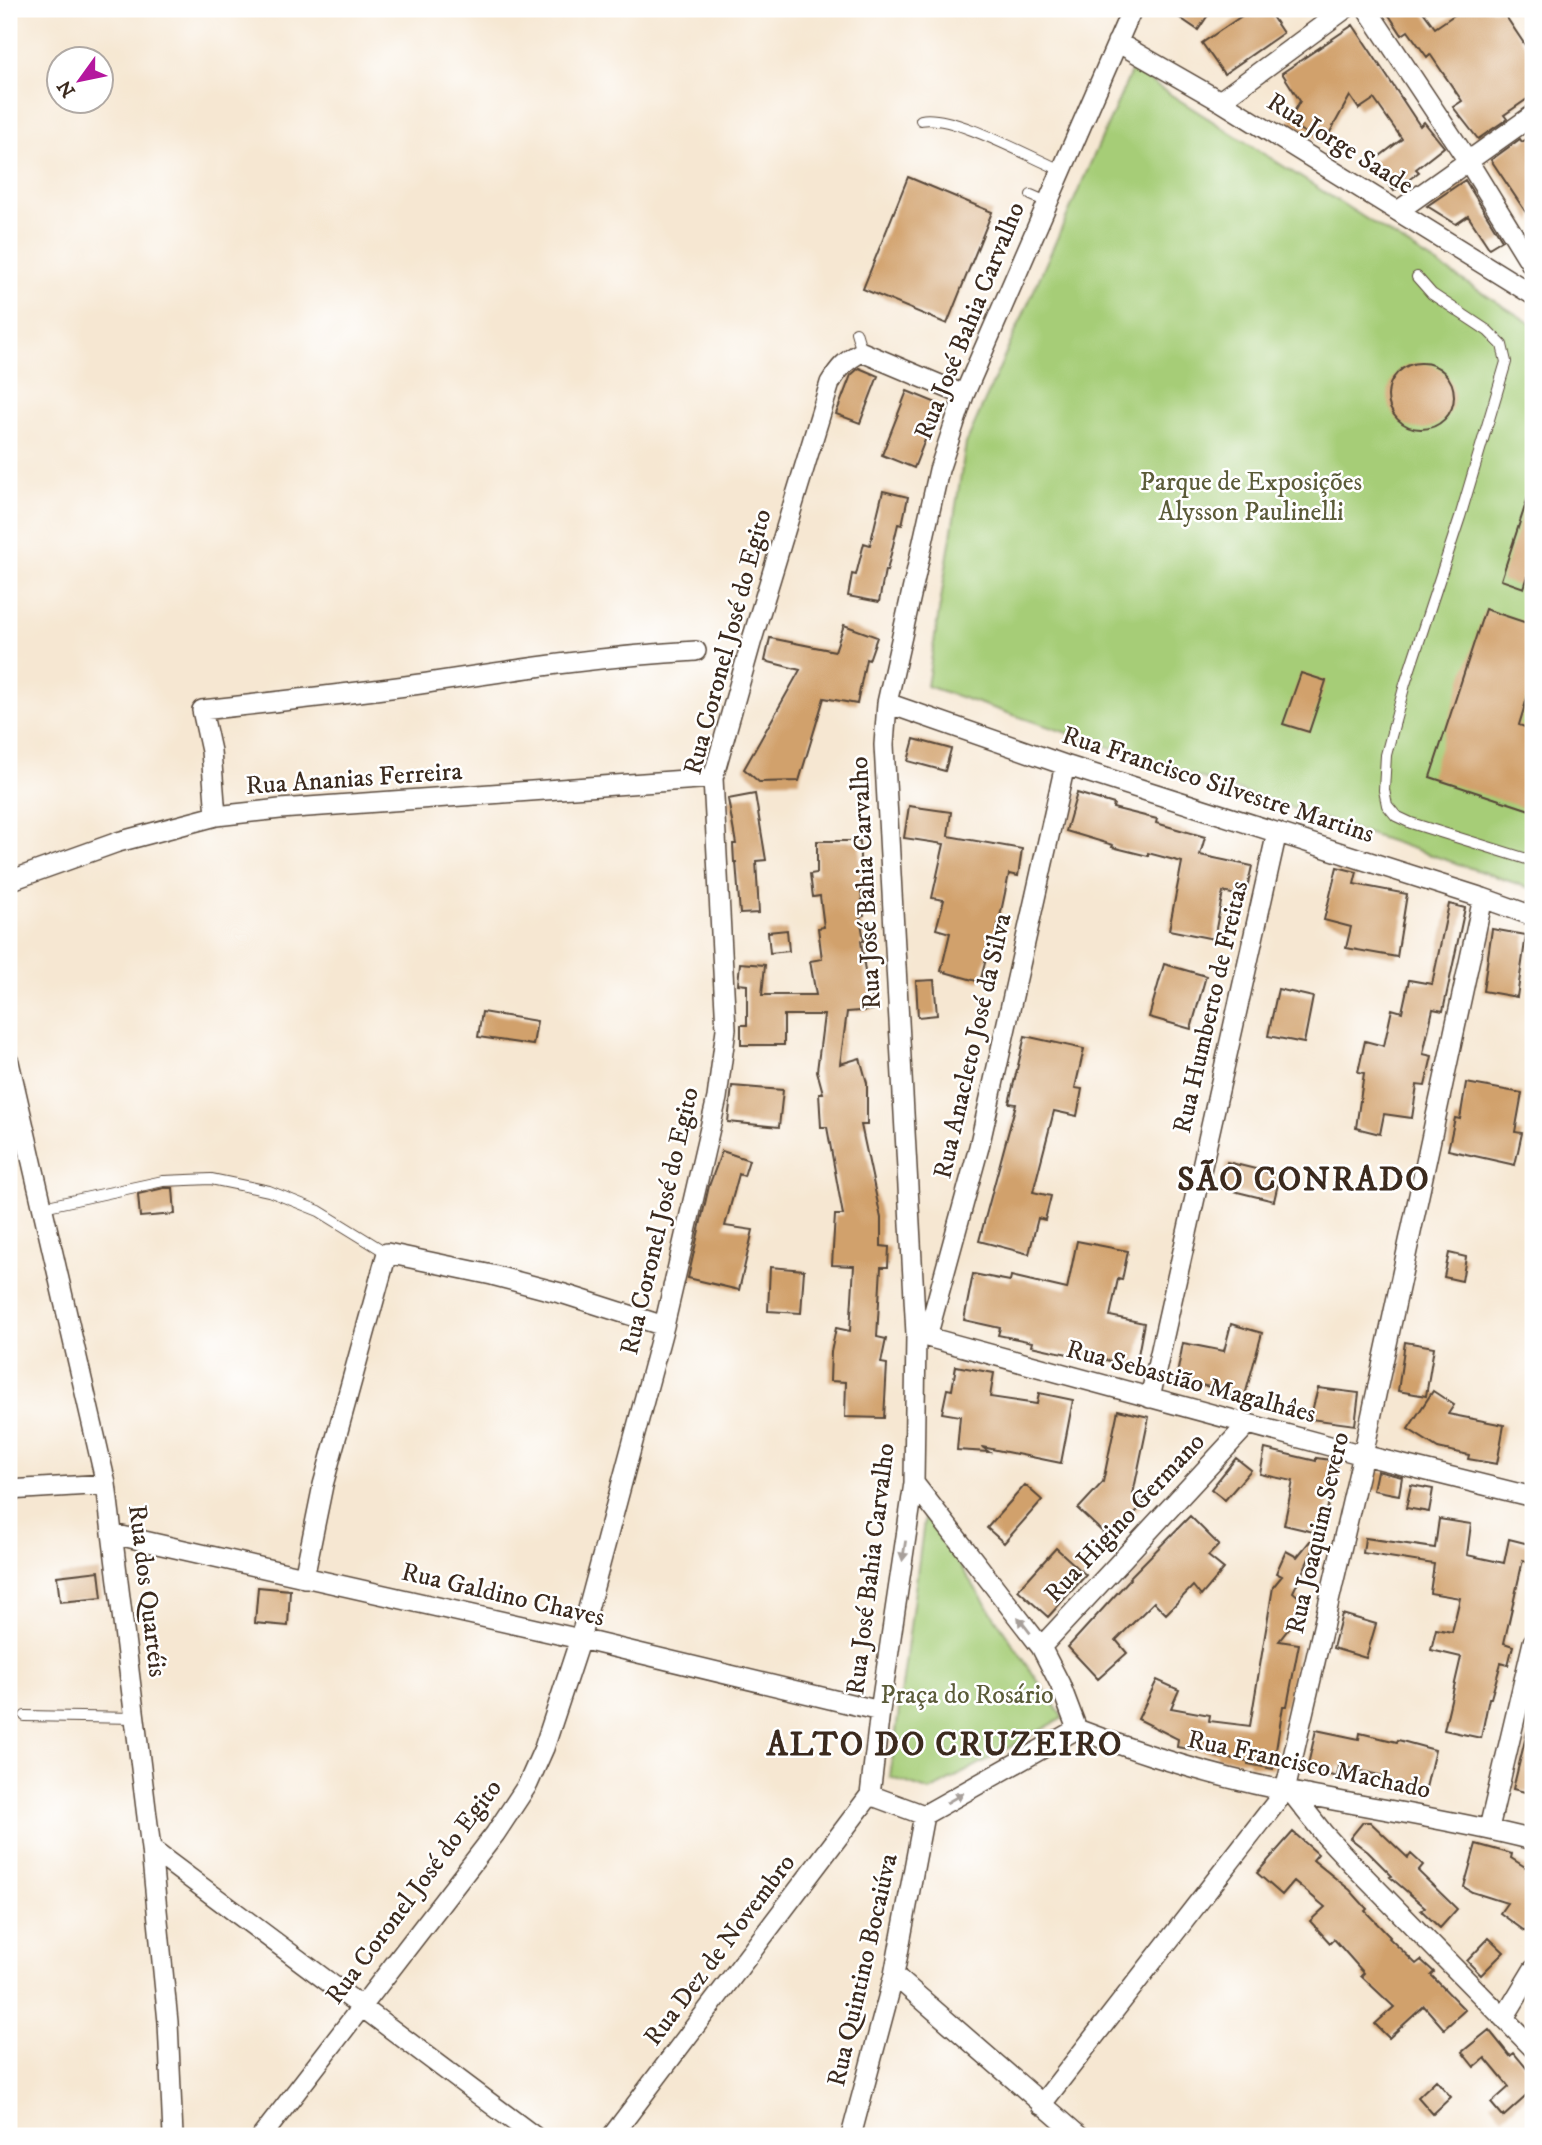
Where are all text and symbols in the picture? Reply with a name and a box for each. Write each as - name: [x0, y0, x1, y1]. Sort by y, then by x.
- north arrow: [46, 46, 116, 116]
- text: N: [53, 75, 81, 101]
- street label: Rua Jorge Saade: [1260, 86, 1420, 202]
- street label: Rua José Bahia Carvalho: [907, 197, 1033, 445]
- park label: Parque de Exposições Alysson Paulinelli: [1140, 466, 1362, 529]
- street label: Rua Coronel José do Egito: [677, 506, 779, 778]
- street label: Rua Francisco Silvestre Martins: [1058, 719, 1378, 851]
- street label: Rua Ananias Ferreira: [245, 755, 463, 803]
- street label: Rua José Bahia Carvalho: [843, 756, 889, 1010]
- street label: Rua Humberto de Freitas: [1166, 878, 1256, 1136]
- street label: Rua Anacleto José da Silva: [926, 910, 1020, 1182]
- street label: Rua Coronel José do Egito: [613, 1084, 707, 1358]
- district label: SÃO CONRADO: [1177, 1158, 1431, 1201]
- street label: Rua Sebastião Magalhâes: [1062, 1333, 1320, 1431]
- street label: Rua Higino Germano: [1037, 1426, 1213, 1610]
- street label: Rua Joaquim Severo: [1279, 1429, 1357, 1637]
- street label: Rua José Bahia Carvalho: [839, 1441, 903, 1697]
- street label: Rua dos Quartéis: [120, 1503, 174, 1679]
- one-way arrow: [898, 1540, 909, 1562]
- street label: Rua Galdino Chaves: [398, 1556, 608, 1634]
- one-way arrow: [1018, 1616, 1032, 1634]
- park label: Praça do Rosário: [880, 1679, 1054, 1712]
- street label: Rua Francisco Machado: [1184, 1723, 1434, 1807]
- district label: ALTO DO CRUZEIRO: [765, 1725, 1124, 1766]
- street label: Rua Coronel José do Egito: [318, 1773, 510, 2011]
- one-way arrow: [945, 1792, 964, 1804]
- street label: Rua Dez de Novembro: [637, 1847, 803, 2053]
- street label: Rua Quintino Bocaiúva: [820, 1850, 906, 2090]

